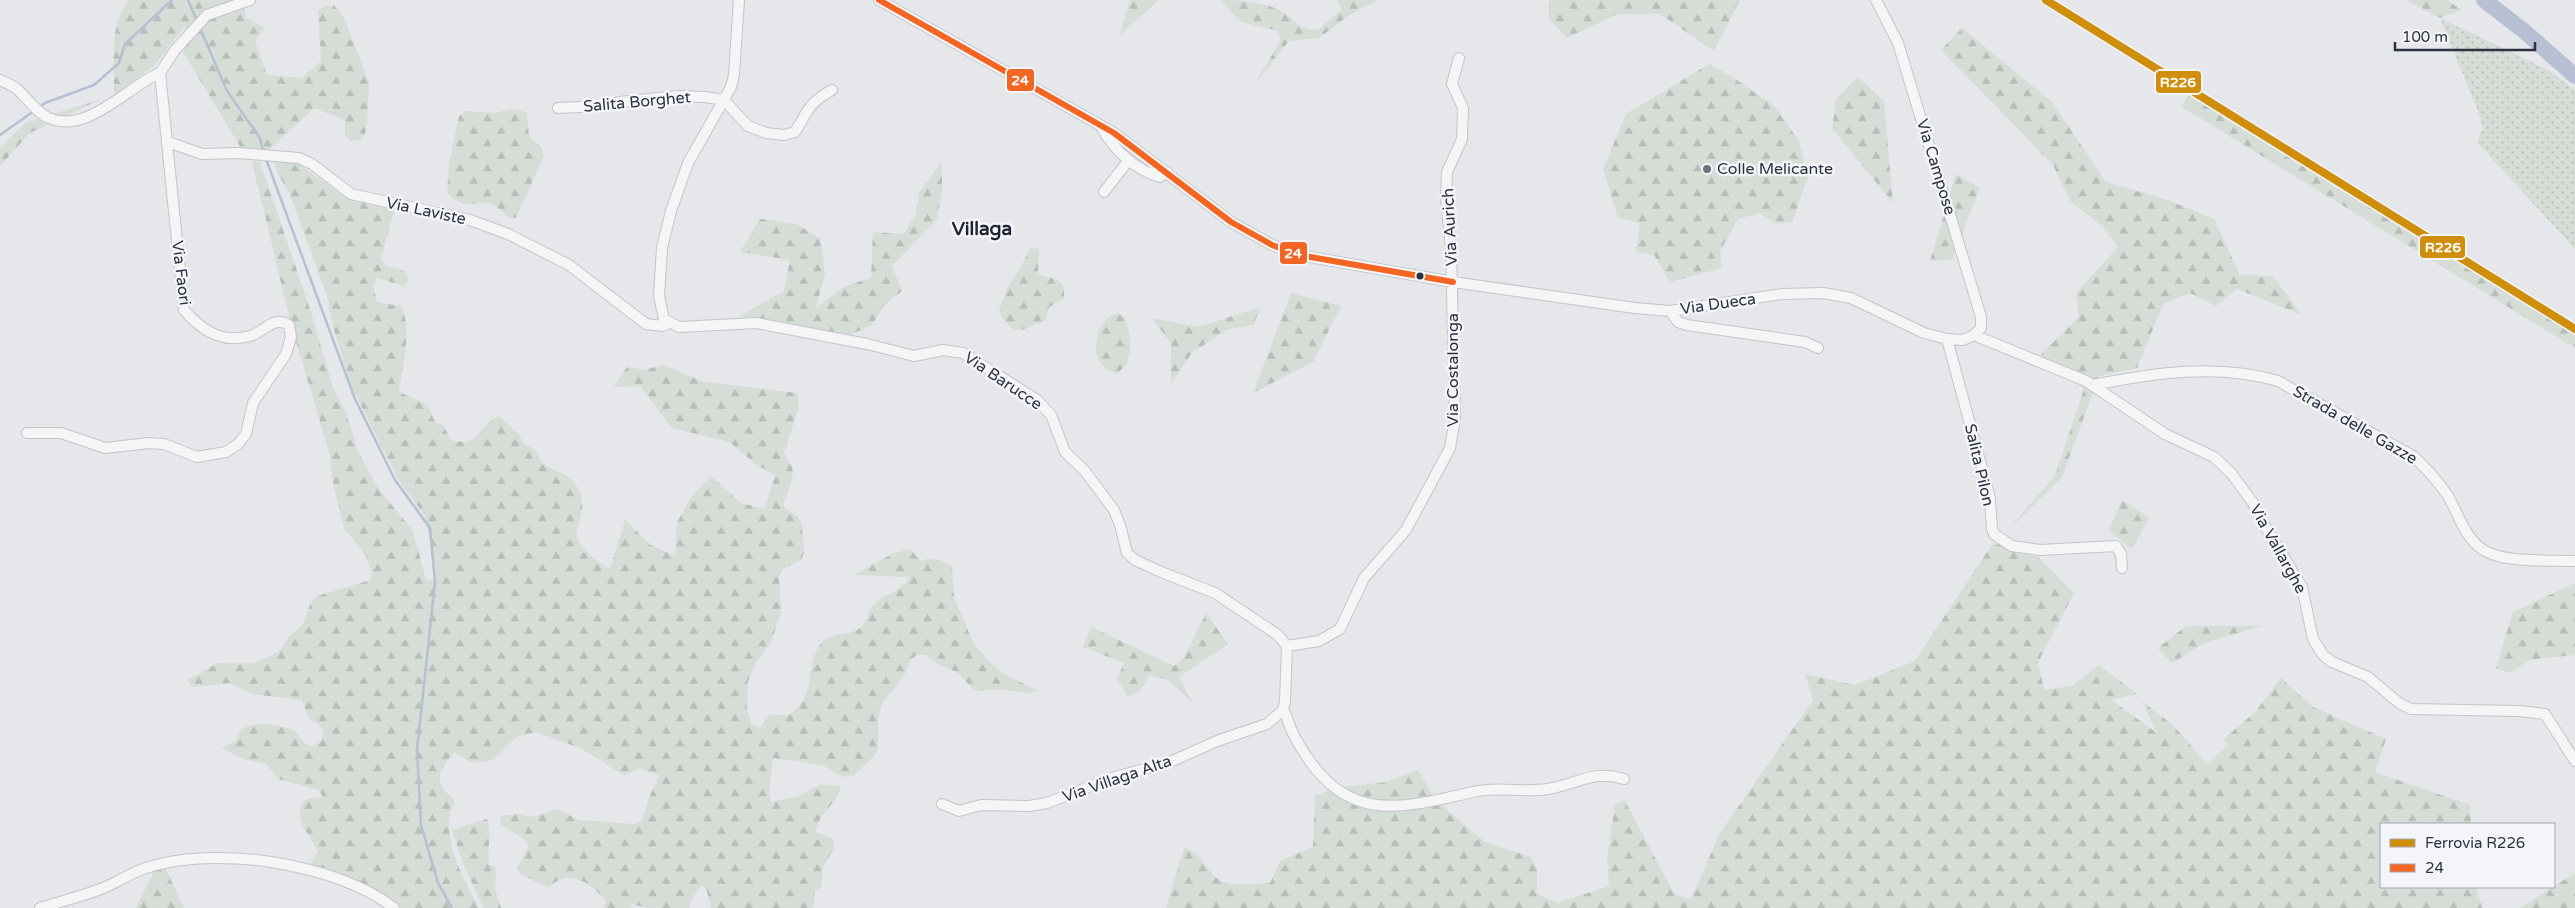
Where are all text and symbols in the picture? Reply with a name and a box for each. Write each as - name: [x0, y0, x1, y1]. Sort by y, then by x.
- scale bar: [2395, 20, 2535, 52]
- text: 100 m: [2402, 28, 2448, 46]
- line badge: 24: [1006, 68, 1035, 92]
- line badge: R226: [2155, 70, 2202, 94]
- text: 24: [1011, 72, 1029, 89]
- text: R226: [2160, 74, 2196, 91]
- street label: Salita Borghet: [582, 87, 692, 117]
- street label: Via Campose: [1912, 117, 1960, 217]
- place label: Colle Melicante: [1717, 159, 1833, 179]
- marker: Colle Melicante: [1701, 163, 1713, 175]
- street label: Via Aurich: [1438, 188, 1462, 266]
- street label: Via Laviste: [384, 193, 468, 229]
- district label: Villaga: [952, 218, 1012, 241]
- line badge: R226: [2419, 235, 2466, 259]
- street label: Via Faori: [167, 239, 195, 307]
- text: R226: [2425, 239, 2461, 256]
- line badge: 24: [1279, 241, 1308, 265]
- text: 24: [1284, 245, 1302, 262]
- unlabelled marker: [1415, 271, 1425, 281]
- street label: Via Dueca: [1679, 289, 1757, 319]
- street label: Via Costalonga: [1443, 313, 1463, 427]
- street label: Via Barucce: [960, 348, 1046, 414]
- street label: Strada delle Gazze: [2289, 381, 2421, 469]
- street label: Salita Pilon: [1960, 422, 1998, 508]
- street label: Via Vallarghe: [2245, 501, 2311, 597]
- street label: Via Villaga Alta: [1060, 751, 1174, 807]
- legend: [2380, 823, 2555, 888]
- text: Ferrovia R226: [2425, 834, 2525, 852]
- text: 24: [2425, 859, 2444, 877]

